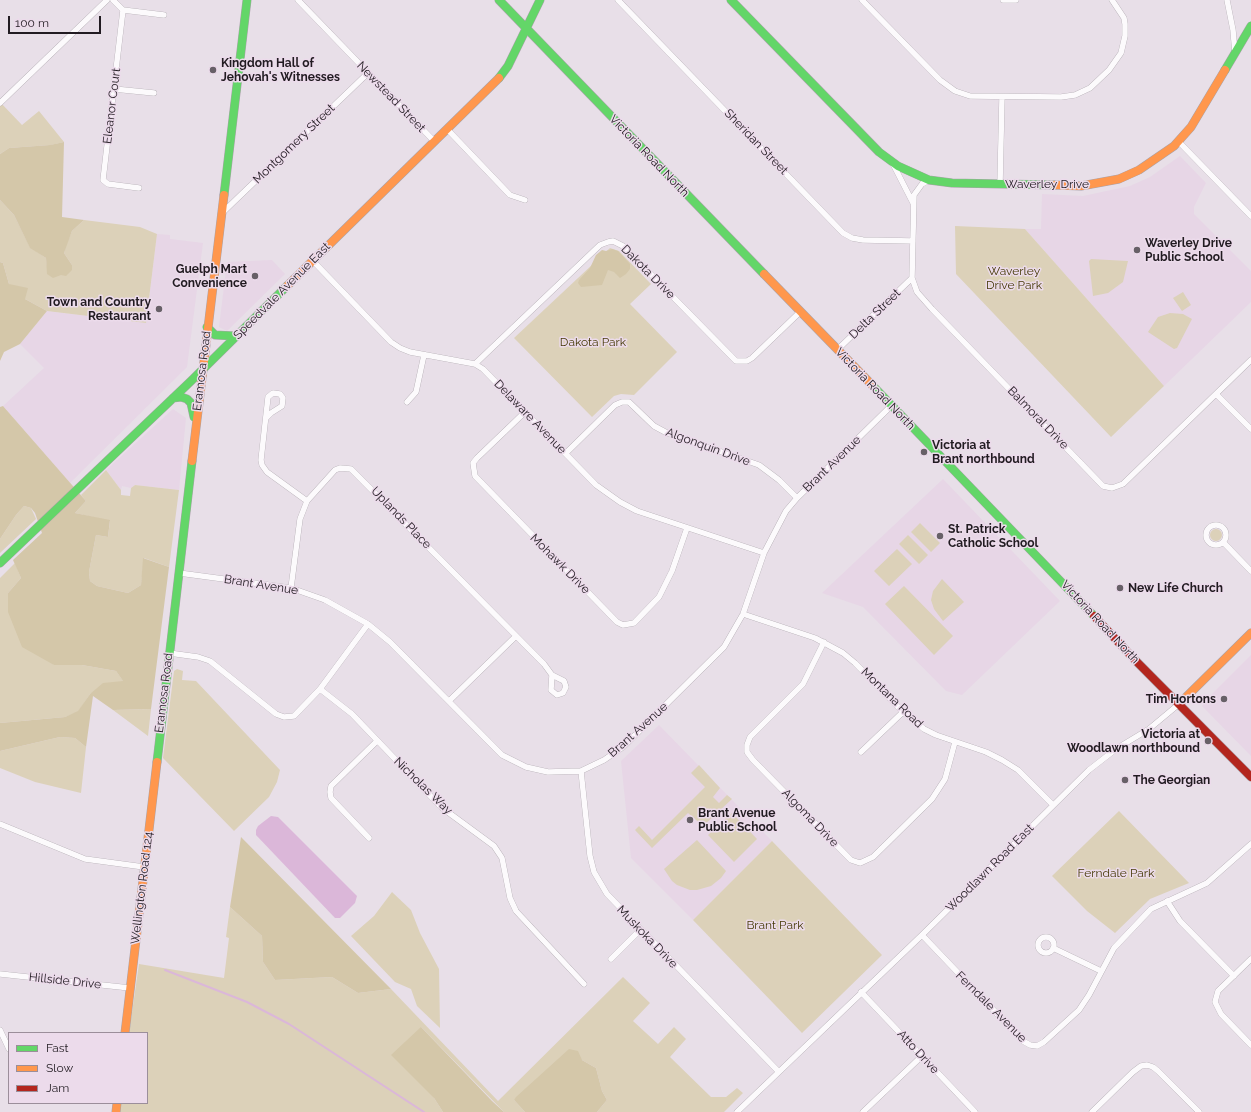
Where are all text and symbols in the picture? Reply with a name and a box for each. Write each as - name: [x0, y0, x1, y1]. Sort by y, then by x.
- scale bar: [10, 8, 103, 34]
- text: 100 m: [15, 16, 49, 30]
- place label: Kingdom Hall of Jehovah's Witnesses: [221, 56, 340, 84]
- street label: Newstead Street: [354, 59, 428, 135]
- marker: Kingdom Hall of Jehovah's Witnesses: [208, 65, 218, 75]
- street label: Eleanor Court: [100, 67, 124, 145]
- street label: Montgomery Street: [250, 101, 338, 187]
- street label: Sheridan Street: [721, 106, 791, 178]
- street label: Victoria Road North: [606, 112, 692, 200]
- street label: Waverley Drive: [1005, 177, 1089, 191]
- place label: Waverley Drive Public School: [1145, 236, 1232, 264]
- street label: Speedvale Avenue East: [231, 240, 333, 342]
- street label: Dakota Drive: [618, 242, 678, 302]
- marker: Waverley Drive Public School: [1132, 245, 1142, 255]
- place label: Guelph Mart Convenience: [172, 262, 247, 290]
- park label: Waverley Drive Park: [986, 264, 1042, 292]
- marker: Guelph Mart Convenience: [250, 271, 260, 281]
- street label: Delta Street: [846, 286, 904, 342]
- place label: Town and Country Restaurant: [47, 295, 151, 323]
- marker: Town and Country Restaurant: [154, 304, 164, 314]
- street label: Eramosa Road: [190, 330, 214, 412]
- park label: Dakota Park: [560, 335, 626, 349]
- street label: Victoria Road North: [832, 345, 918, 433]
- street label: Delaware Avenue: [491, 377, 569, 457]
- street label: Balmoral Drive: [1004, 384, 1072, 452]
- street label: Algonquin Drive: [664, 425, 752, 469]
- street label: Brant Avenue: [800, 433, 864, 495]
- place label: Victoria at Brant northbound: [932, 438, 1035, 466]
- marker: Victoria at Brant northbound: [919, 447, 929, 457]
- street label: Uplands Place: [368, 484, 434, 552]
- place label: St. Patrick Catholic School: [948, 522, 1038, 550]
- street label: Mohawk Drive: [527, 531, 593, 597]
- marker: St. Patrick Catholic School: [935, 531, 945, 541]
- street label: Brant Avenue: [223, 572, 299, 598]
- street label: Victoria Road North: [1058, 578, 1142, 666]
- place label: New Life Church: [1128, 581, 1223, 595]
- marker: New Life Church: [1115, 583, 1125, 593]
- street label: Eramosa Road: [152, 652, 176, 734]
- street label: Montana Road: [858, 665, 926, 731]
- place label: Tim Hortons: [1146, 692, 1216, 706]
- marker: Tim Hortons: [1219, 694, 1229, 704]
- street label: Brant Avenue: [605, 700, 671, 760]
- place label: Victoria at Woodlawn northbound: [1067, 727, 1200, 755]
- marker: Victoria at Woodlawn northbound: [1203, 736, 1213, 746]
- street label: Nicholas Way: [391, 754, 455, 818]
- place label: The Georgian: [1133, 773, 1210, 787]
- marker: The Georgian: [1120, 775, 1130, 785]
- street label: Algoma Drive: [779, 786, 841, 850]
- place label: Brant Avenue Public School: [698, 806, 777, 834]
- marker: Brant Avenue Public School: [685, 815, 695, 825]
- street label: Woodlawn Road East: [943, 821, 1037, 915]
- street label: Wellington Road 124: [128, 831, 156, 945]
- park label: Ferndale Park: [1078, 866, 1154, 880]
- street label: Muskoka Drive: [614, 903, 680, 971]
- park label: Brant Park: [746, 918, 804, 932]
- street label: Ferndale Avenue: [953, 969, 1029, 1045]
- street label: Hillside Drive: [28, 970, 102, 992]
- street label: Atto Drive: [894, 1027, 942, 1077]
- legend: [8, 1032, 148, 1104]
- text: Fast: [46, 1041, 69, 1055]
- text: Slow: [46, 1061, 73, 1075]
- text: Jam: [46, 1081, 69, 1095]

